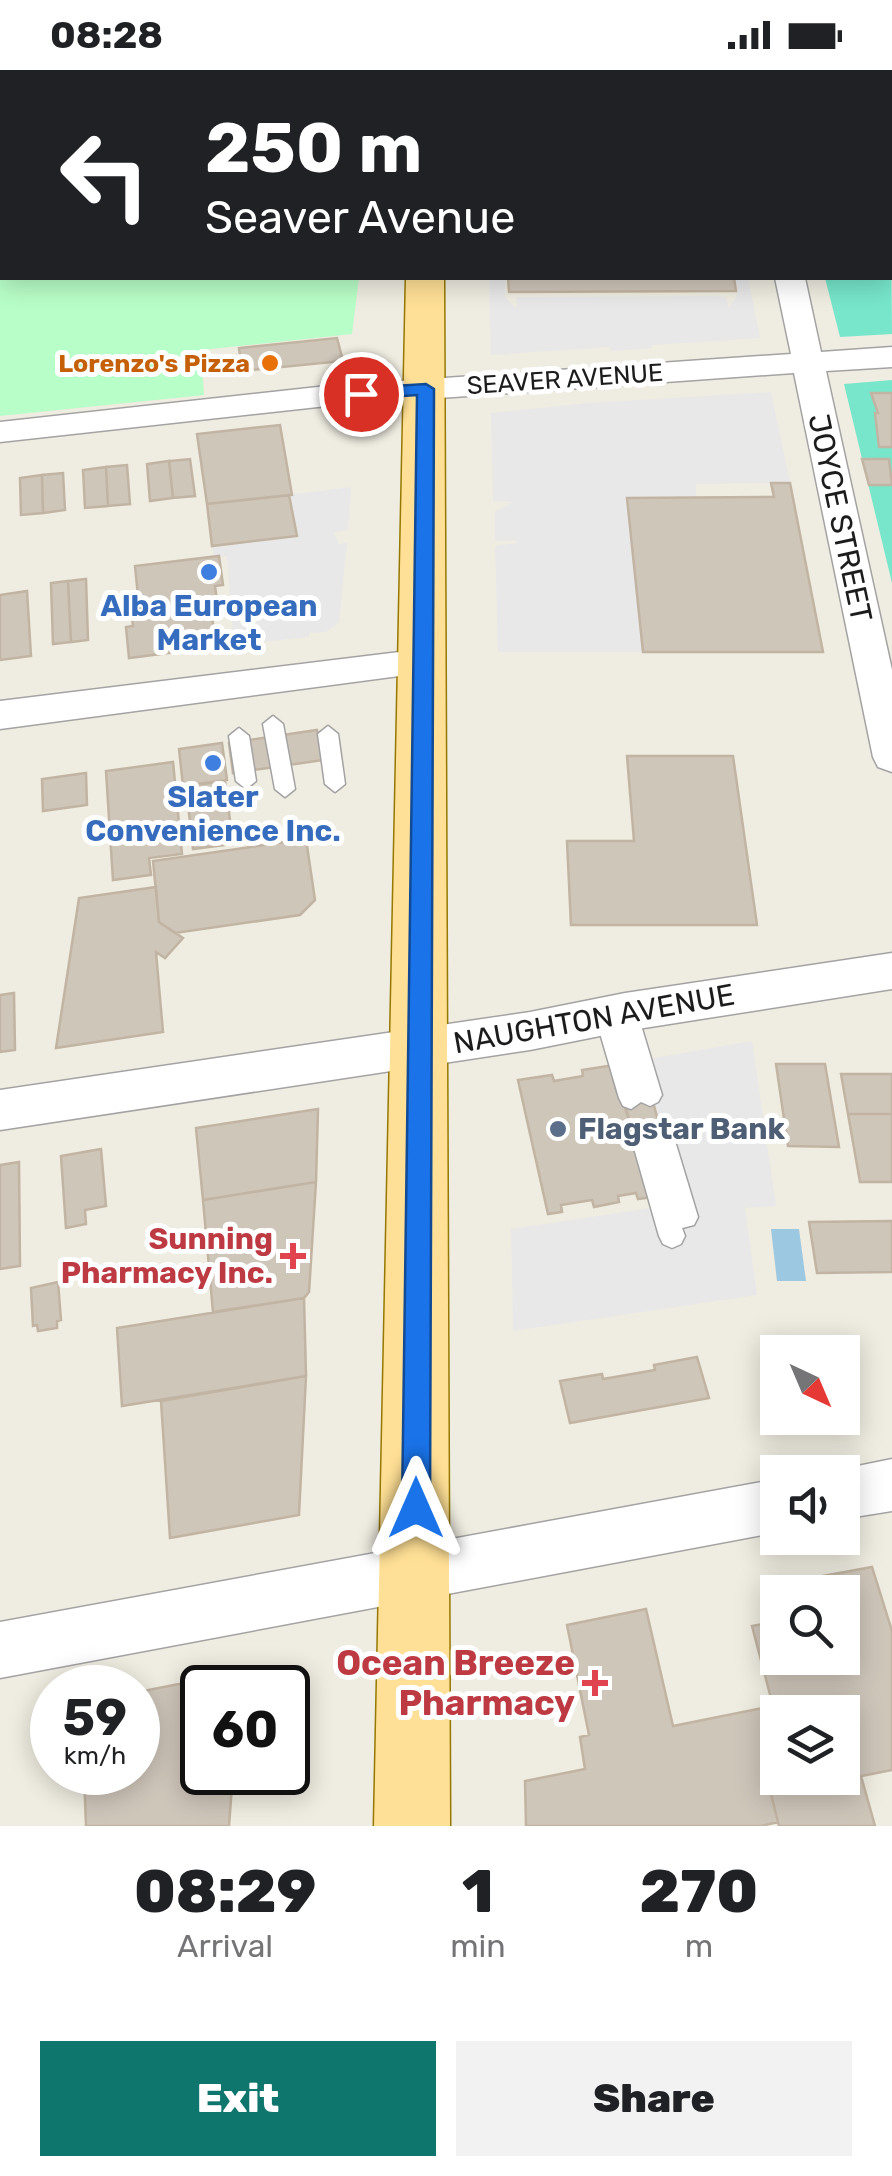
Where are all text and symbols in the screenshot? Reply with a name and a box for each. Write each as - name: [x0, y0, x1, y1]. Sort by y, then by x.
- text: 08:28: [50, 12, 163, 58]
- text: 250 m: [205, 107, 422, 190]
- icon: left: [40, 110, 170, 240]
- text: Seaver Avenue: [205, 191, 515, 244]
- place label: Lorenzo's Pizza: [58, 349, 250, 378]
- marker: Lorenzo's Pizza: [259, 352, 281, 374]
- pin: [319, 352, 404, 437]
- street label: SEAVER AVENUE: [466, 358, 664, 400]
- icon: arrive: [334, 367, 389, 422]
- street label: JOYCE STREET: [800, 411, 880, 625]
- marker: Alba European Market: [198, 561, 220, 583]
- place label: Alba European Market: [101, 588, 317, 658]
- marker: Slater Convenience Inc.: [202, 752, 224, 774]
- place label: Slater Convenience Inc.: [85, 779, 341, 849]
- street label: NAUGHTON AVENUE: [451, 977, 737, 1061]
- place label: Flagstar Bank: [578, 1111, 786, 1147]
- marker: Flagstar Bank: [547, 1118, 569, 1140]
- place label: Sunning Pharmacy Inc.: [61, 1221, 273, 1291]
- marker: Sunning Pharmacy Inc.: [282, 1245, 304, 1267]
- north arrow: [760, 1335, 860, 1435]
- map controls: [760, 1335, 860, 1795]
- button: sound: [760, 1455, 860, 1555]
- position arrow: [364, 1456, 468, 1560]
- button: search: [760, 1575, 860, 1675]
- place label: Ocean Breeze Pharmacy: [336, 1642, 575, 1724]
- speed limit sign: 60: [180, 1665, 310, 1795]
- marker: Ocean Breeze Pharmacy: [584, 1672, 606, 1694]
- text: 59: [63, 1688, 127, 1748]
- button: layers: [760, 1695, 860, 1795]
- text: km/h: [64, 1741, 126, 1770]
- text: 08:29: [134, 1856, 316, 1927]
- text: 1: [462, 1856, 494, 1927]
- text: 270: [640, 1856, 758, 1927]
- text: Arrival: [177, 1927, 273, 1965]
- text: min: [450, 1927, 506, 1965]
- text: m: [685, 1927, 713, 1965]
- button: Exit: [40, 2041, 436, 2156]
- button: Share: [456, 2041, 852, 2156]

